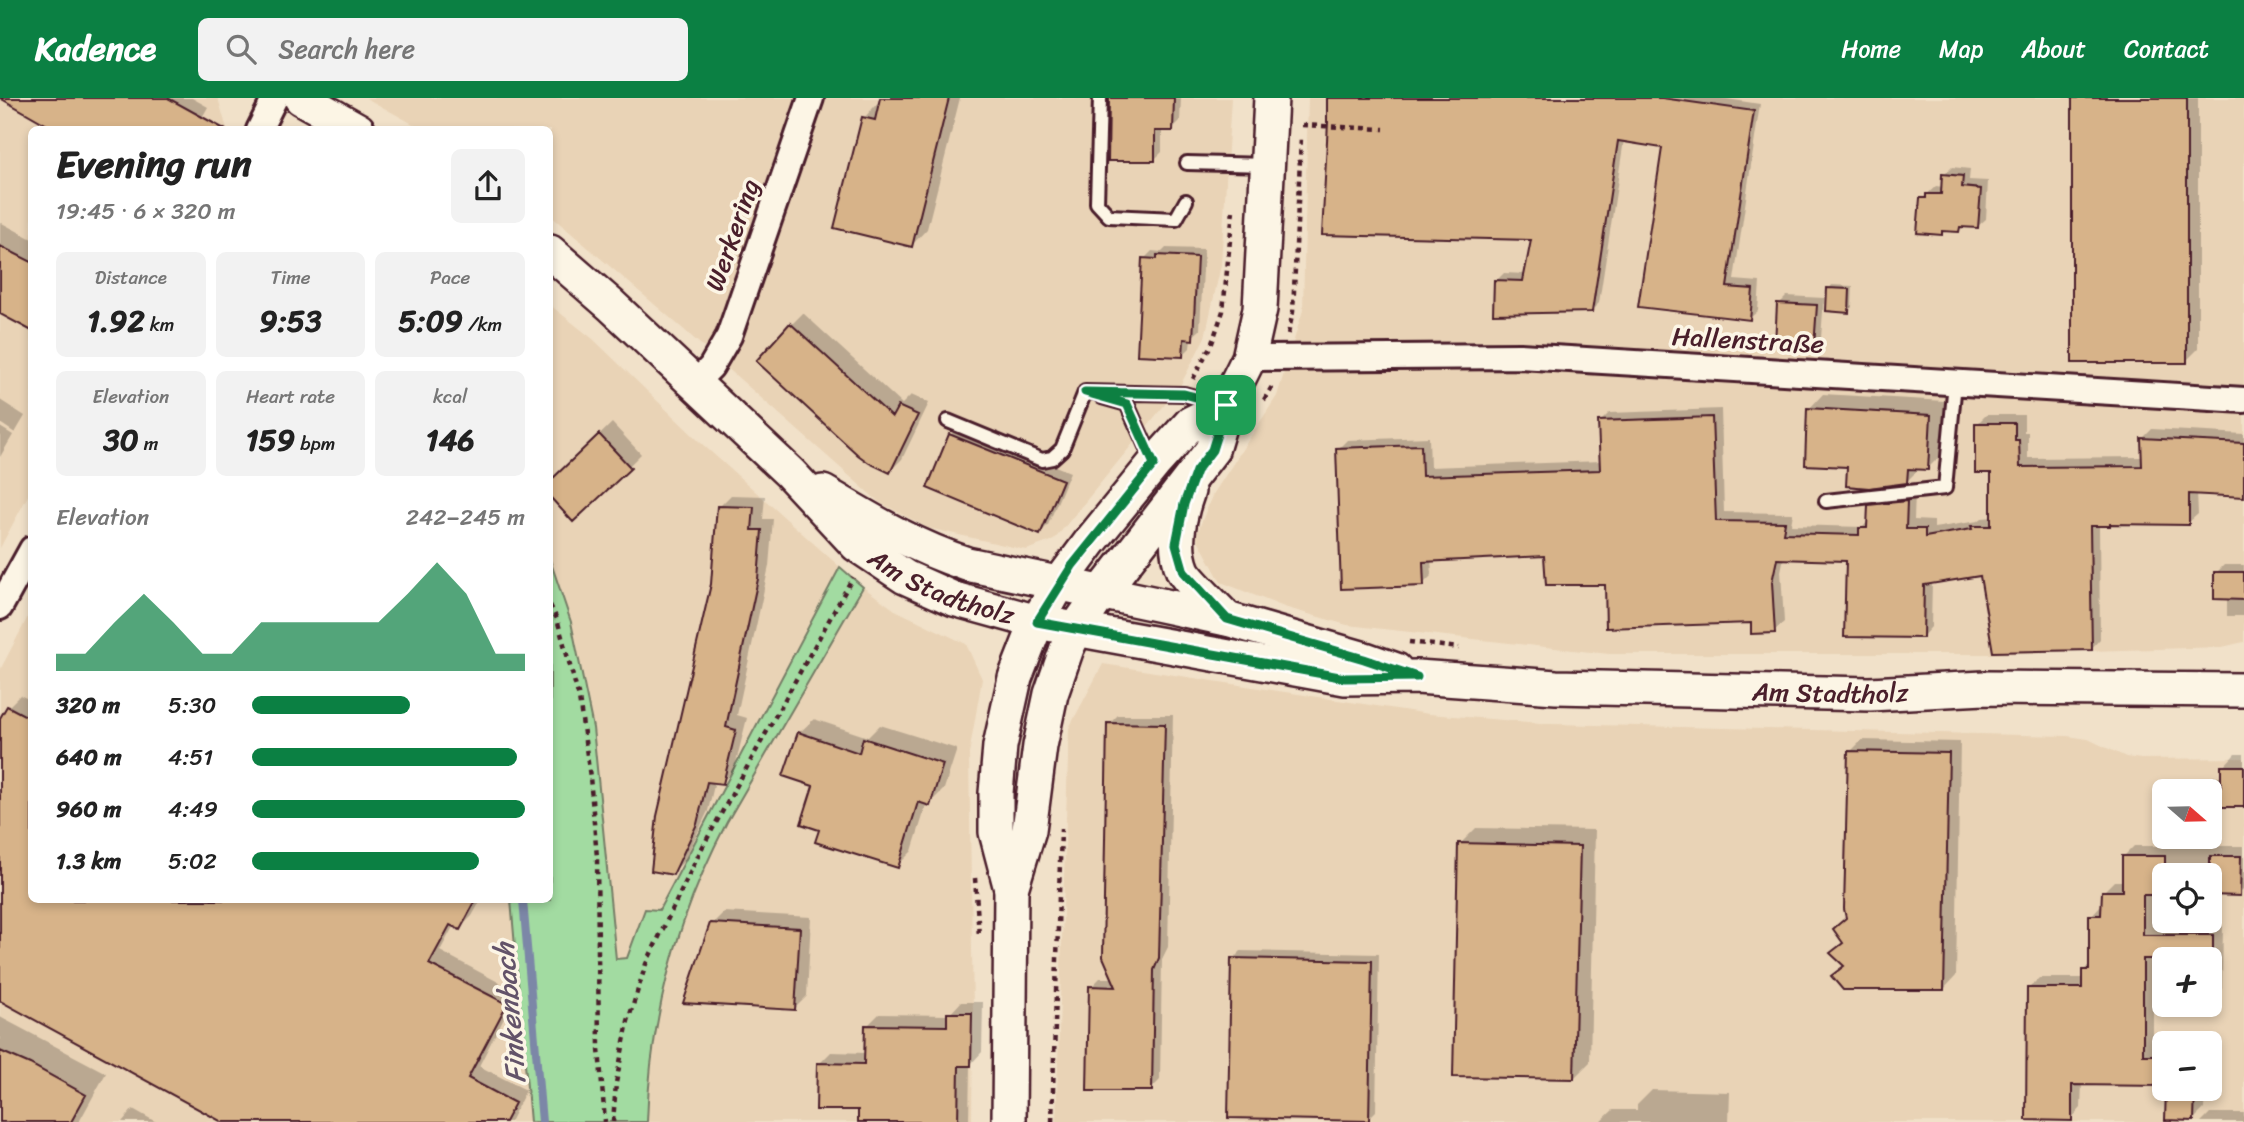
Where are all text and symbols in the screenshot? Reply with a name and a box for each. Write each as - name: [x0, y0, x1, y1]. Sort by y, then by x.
- search box: [198, 18, 688, 81]
- text: Kadence: [35, 20, 156, 78]
- text: Search here: [278, 26, 415, 72]
- text: Home: [1841, 28, 1901, 70]
- text: Map: [1939, 28, 1983, 70]
- text: About: [2021, 28, 2086, 70]
- text: Contact: [2124, 28, 2209, 70]
- icon: search: [222, 30, 260, 68]
- text: Evening run: [56, 131, 252, 198]
- button: share: [451, 149, 525, 223]
- street label: Werkering: [691, 173, 773, 297]
- text: 19:45 · 6 × 320 m: [56, 191, 235, 232]
- text: Distance: [95, 261, 167, 294]
- text: Time: [270, 261, 311, 294]
- text: Pace: [430, 261, 470, 294]
- text: 1.92: [87, 294, 145, 348]
- text: 9:53: [259, 294, 322, 348]
- text: 5:09: [398, 294, 463, 348]
- text: km: [145, 308, 174, 341]
- text: /km: [463, 308, 502, 341]
- street label: Hallenstraße: [1671, 313, 1825, 367]
- pin: [1196, 375, 1256, 435]
- text: Elevation: [92, 380, 169, 413]
- text: Heart rate: [246, 380, 335, 413]
- text: kcal: [433, 380, 467, 413]
- icon: arrive: [1207, 386, 1245, 424]
- text: 30: [103, 413, 139, 467]
- text: 159: [246, 413, 295, 467]
- text: 146: [426, 413, 475, 467]
- text: m: [139, 427, 158, 460]
- text: bpm: [295, 427, 335, 460]
- text: Elevation: [56, 497, 149, 538]
- text: 242–245 m: [406, 497, 525, 538]
- street label: Am Stadtholz: [858, 535, 1021, 638]
- street label: Am Stadtholz: [1751, 668, 1910, 717]
- text: 320 m: [56, 685, 120, 726]
- text: 5:30: [168, 685, 216, 726]
- text: 640 m: [56, 737, 122, 778]
- text: 4:51: [168, 737, 213, 778]
- north arrow: [2152, 779, 2222, 849]
- map controls: [2152, 779, 2222, 1101]
- text: 960 m: [56, 789, 121, 830]
- text: 4:49: [168, 789, 218, 830]
- text: 1.3 km: [56, 841, 121, 882]
- text: 5:02: [168, 841, 217, 882]
- button: locate: [2152, 863, 2222, 933]
- water label: Finkenbach: [479, 939, 541, 1085]
- button: +: [2152, 947, 2222, 1017]
- button: −: [2152, 1031, 2222, 1101]

